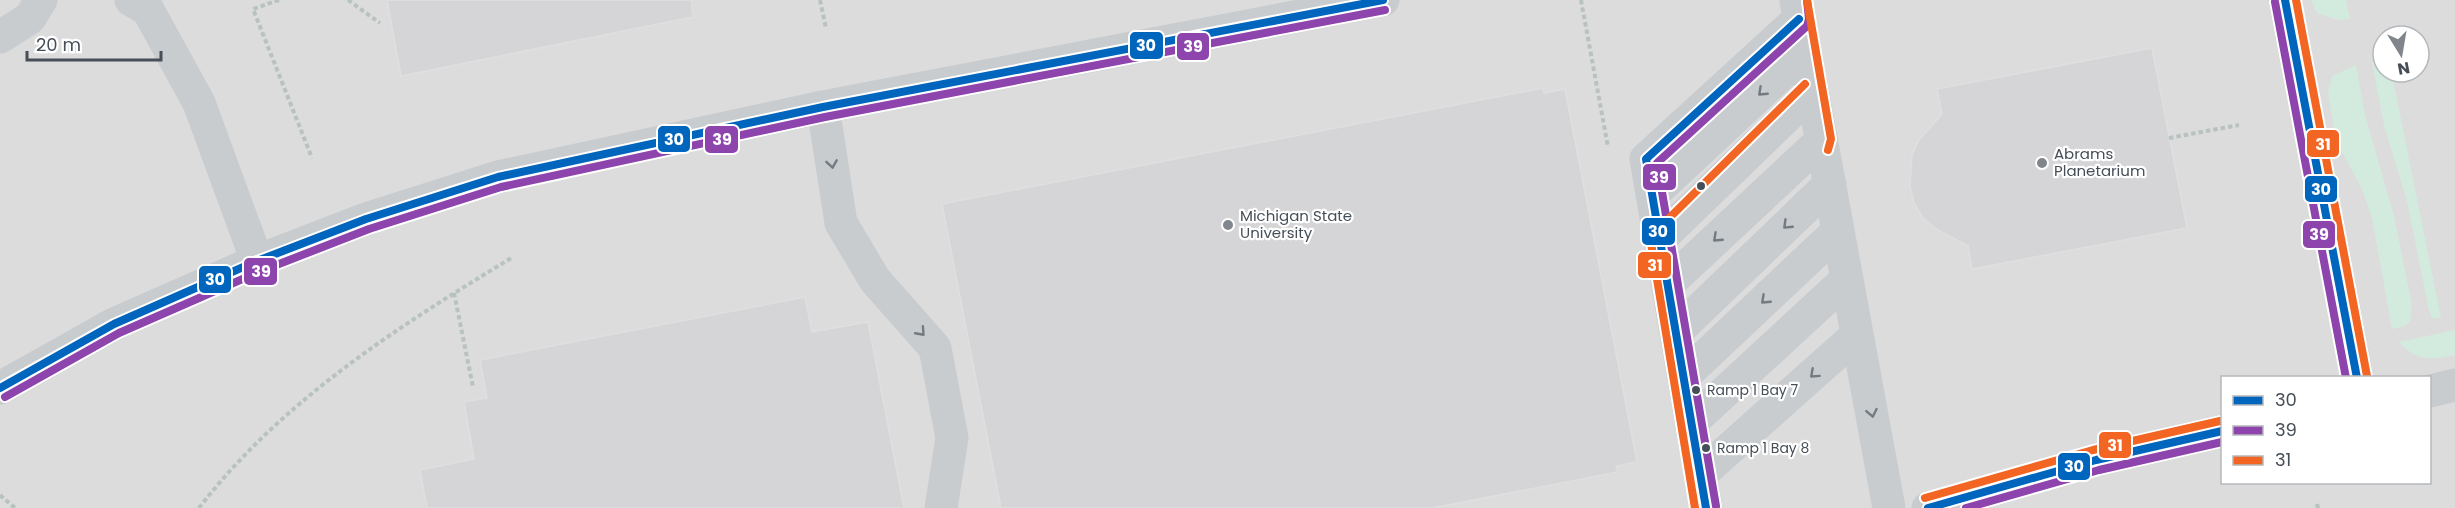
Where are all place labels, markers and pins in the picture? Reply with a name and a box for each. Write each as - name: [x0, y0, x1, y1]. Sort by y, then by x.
- place label: Abrams Planetarium: [2054, 143, 2145, 181]
- marker: Abrams Planetarium: [2035, 156, 2049, 170]
- unlabelled marker: [1695, 180, 1707, 192]
- place label: Michigan State University: [1240, 205, 1352, 243]
- marker: Michigan State University: [1221, 218, 1235, 232]
- place label: Ramp 1 Bay 7: [1707, 380, 1798, 400]
- marker: Ramp 1 Bay 7: [1690, 384, 1702, 396]
- place label: Ramp 1 Bay 8: [1717, 438, 1809, 458]
- marker: Ramp 1 Bay 8: [1700, 442, 1712, 454]

